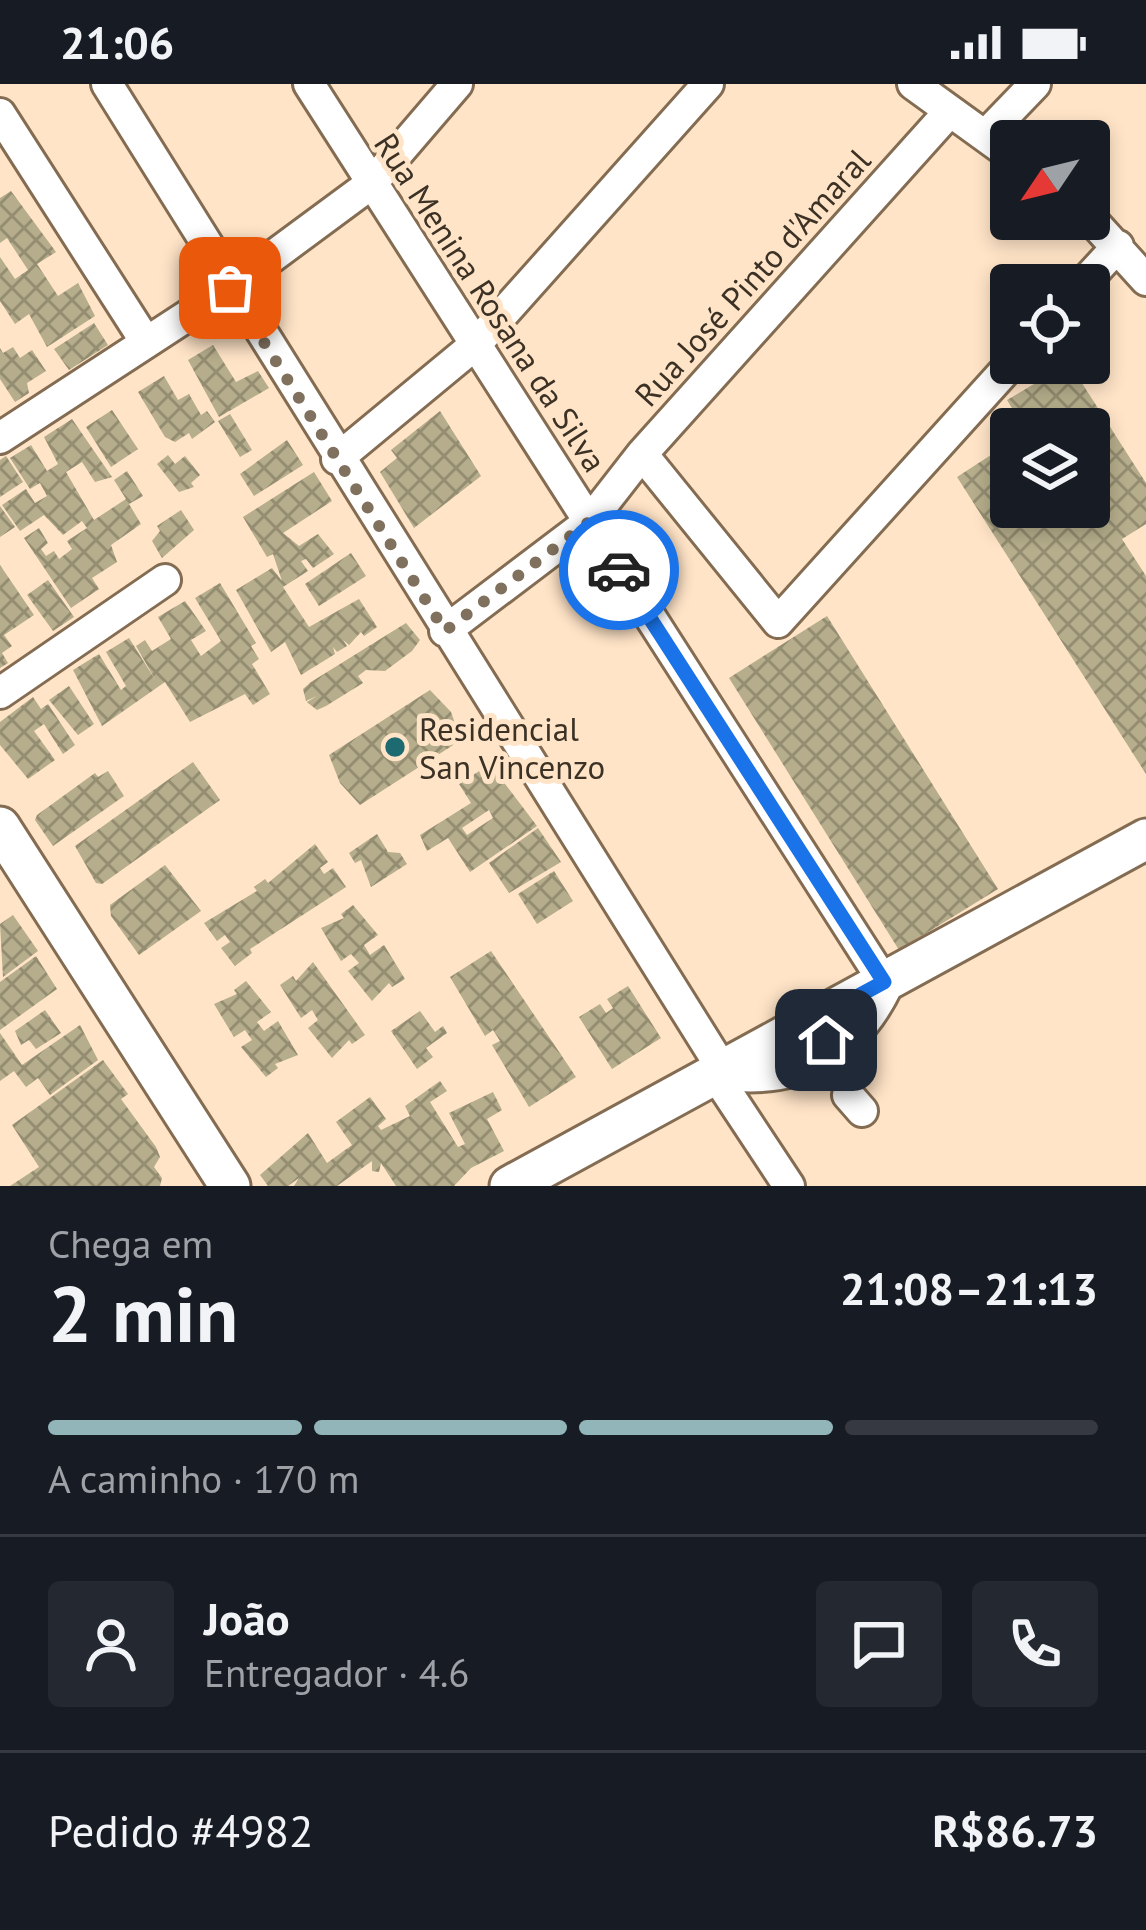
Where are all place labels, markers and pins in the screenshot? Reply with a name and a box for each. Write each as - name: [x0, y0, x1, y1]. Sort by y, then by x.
- pin: [179, 237, 281, 339]
- place label: Residencial San Vincenzo: [419, 707, 605, 788]
- marker: Residencial San Vincenzo: [382, 734, 408, 760]
- pin: [775, 989, 877, 1091]

